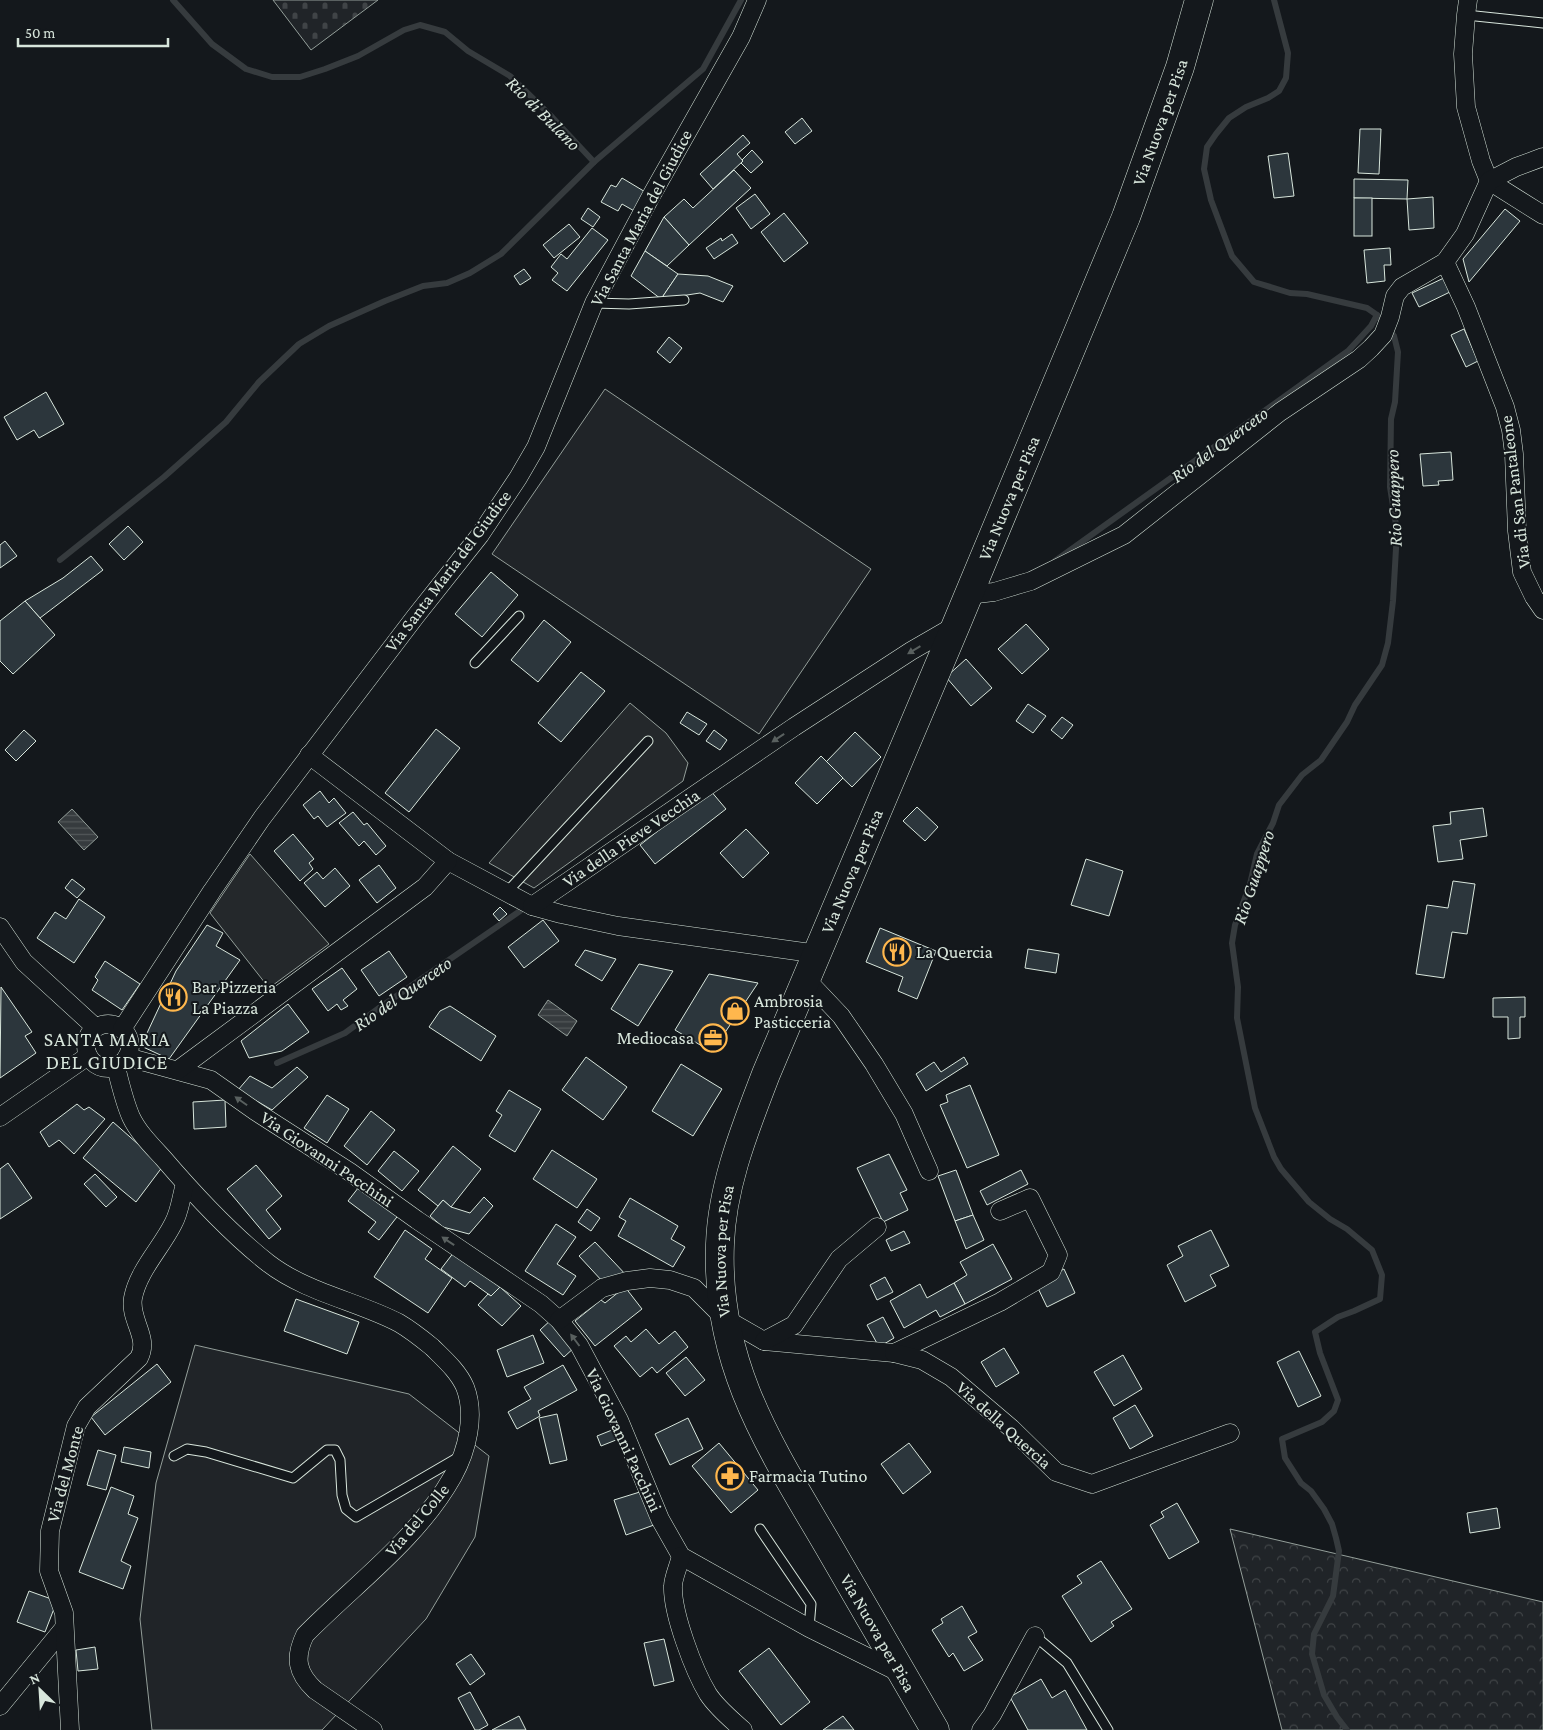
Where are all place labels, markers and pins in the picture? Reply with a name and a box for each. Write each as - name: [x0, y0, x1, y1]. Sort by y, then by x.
- restaurant icon: La Quercia: [882, 937, 912, 967]
- place label: La Quercia: [916, 942, 993, 962]
- place label: Bar Pizzeria La Piazza: [192, 977, 276, 1018]
- restaurant icon: Bar Pizzeria La Piazza: [158, 982, 188, 1012]
- place label: Ambrosia Pasticceria: [754, 991, 831, 1032]
- shop icon: Ambrosia Pasticceria: [720, 996, 750, 1026]
- office icon: Mediocasa: [698, 1023, 728, 1053]
- place label: Mediocasa: [617, 1028, 694, 1048]
- pharmacy icon: Farmacia Tutino: [715, 1461, 745, 1491]
- place label: Farmacia Tutino: [749, 1466, 867, 1486]

